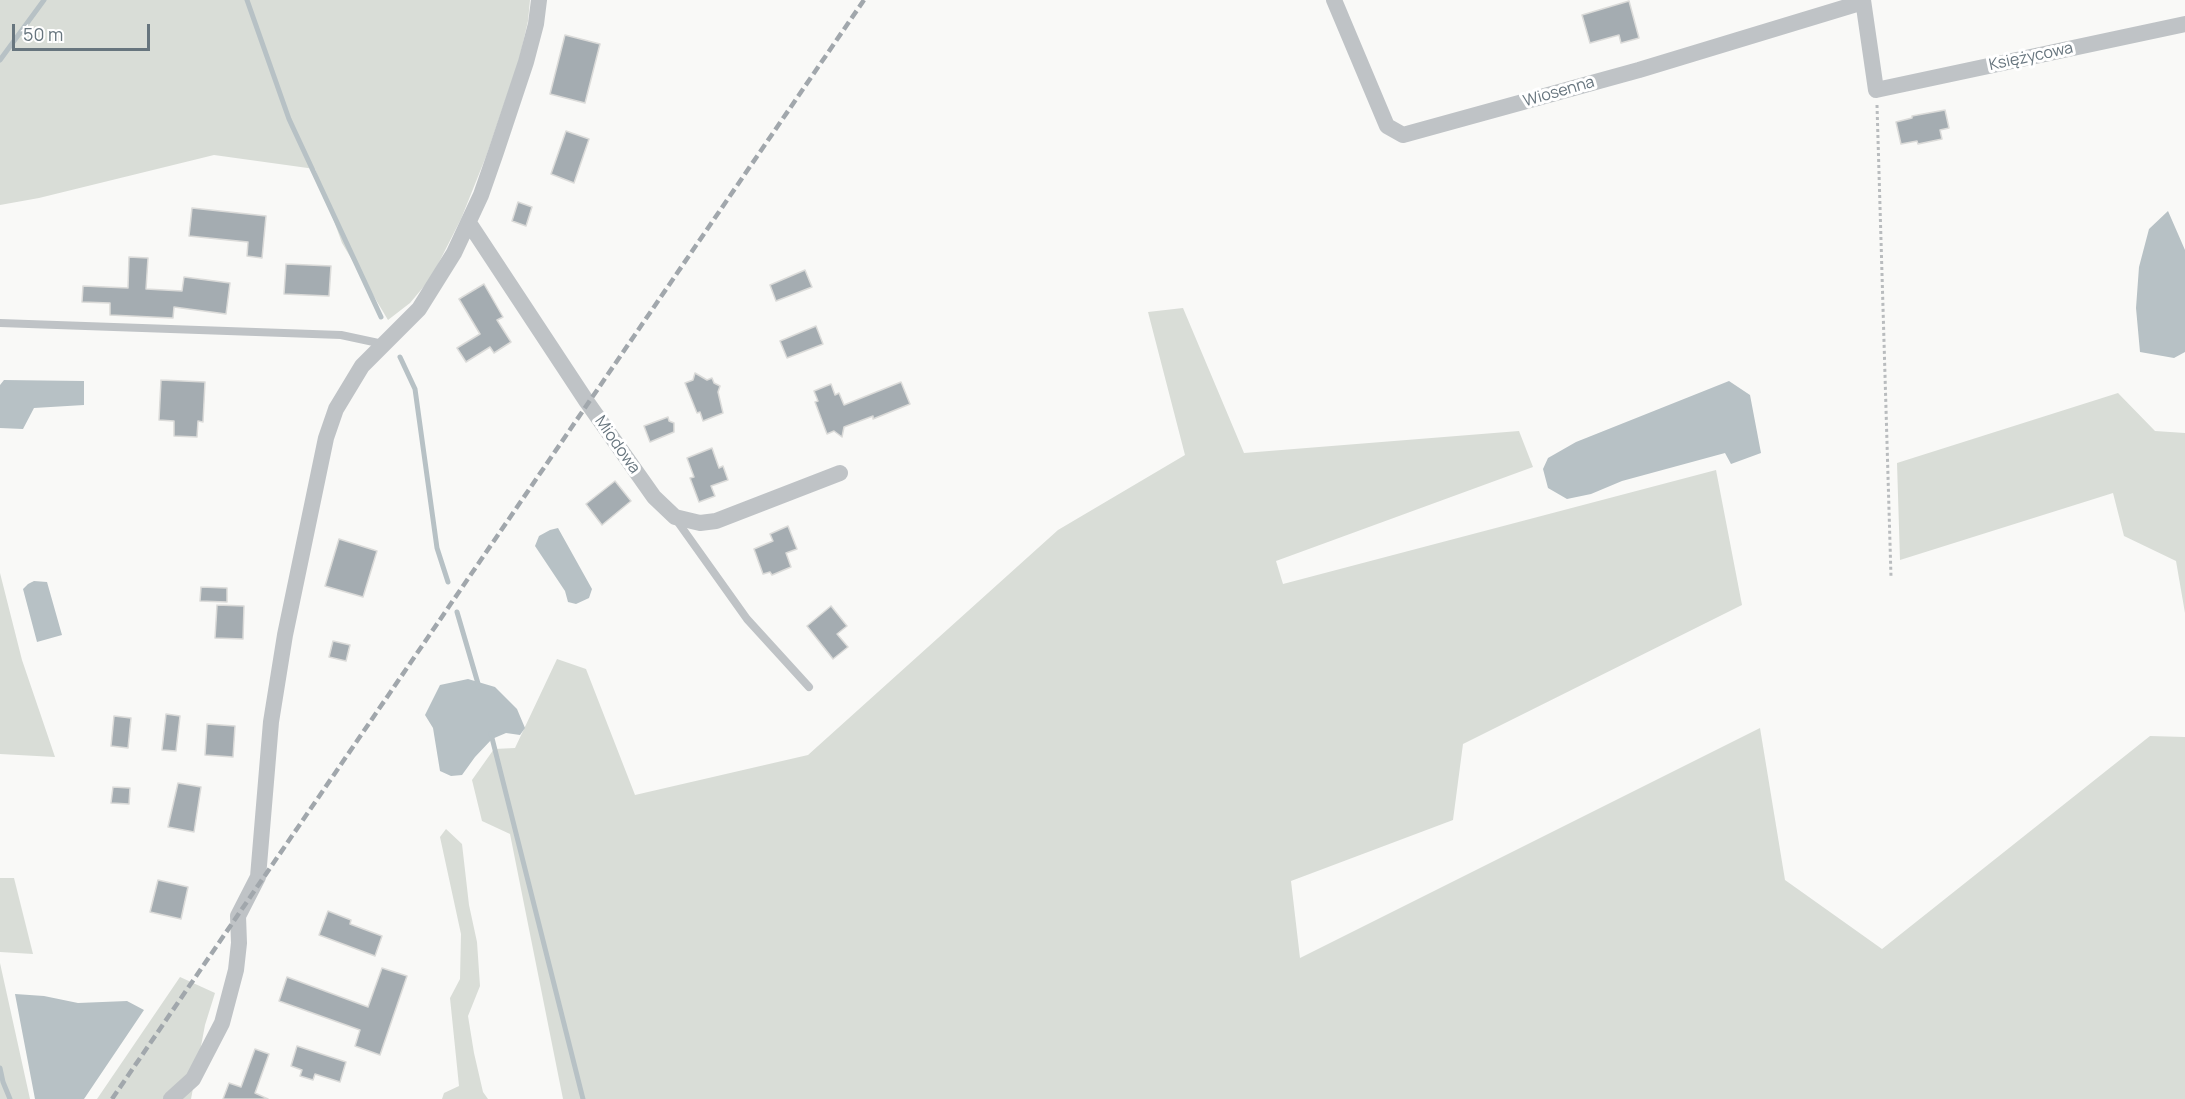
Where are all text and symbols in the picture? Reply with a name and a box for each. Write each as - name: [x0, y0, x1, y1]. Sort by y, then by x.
- scale bar: [15, 12, 153, 50]
- text: 50 m: [23, 22, 63, 46]
- street label: Księżycowa: [1987, 39, 2075, 75]
- street label: Wiosenna: [1521, 73, 1597, 111]
- street label: Miodowa: [590, 412, 644, 478]

